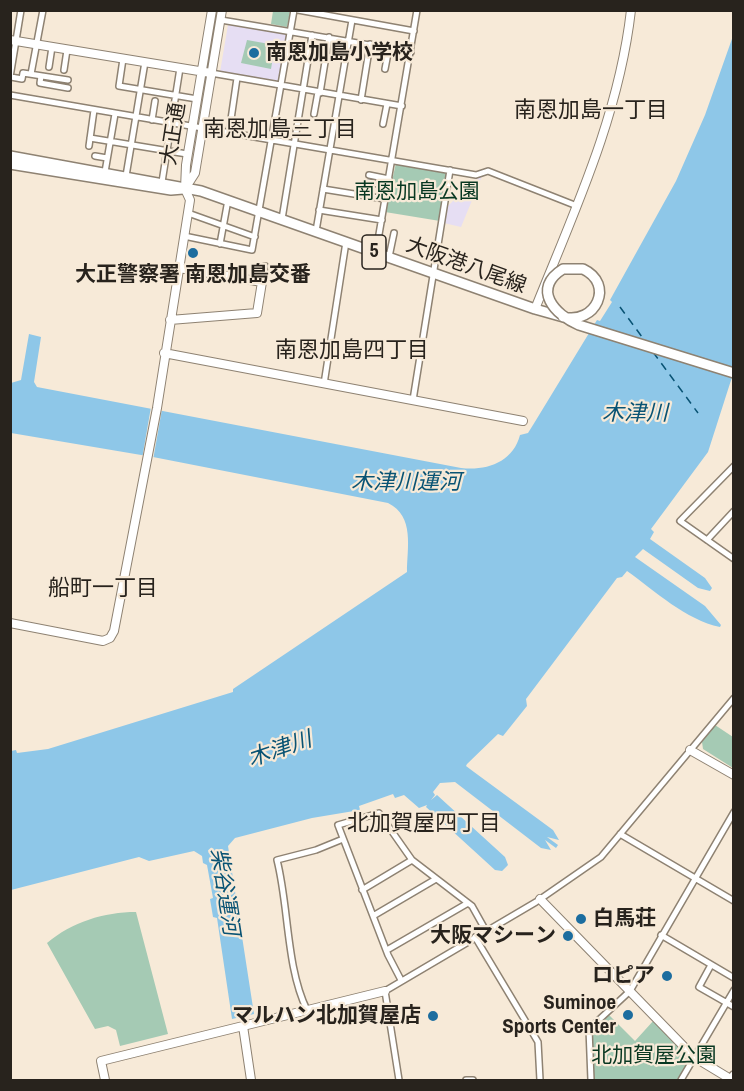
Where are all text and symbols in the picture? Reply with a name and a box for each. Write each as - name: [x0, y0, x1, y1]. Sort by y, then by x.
- place label: 南恩加島小学校: [266, 40, 413, 66]
- marker: 南恩加島小学校: [247, 46, 261, 60]
- district label: 南恩加島一丁目: [514, 98, 668, 124]
- street label: 大正通: [157, 101, 191, 167]
- district label: 南恩加島三丁目: [203, 117, 357, 143]
- park label: 南恩加島公園: [354, 179, 480, 205]
- street label: 大阪港八尾線: [402, 233, 530, 299]
- road number: 5: [362, 235, 386, 269]
- marker: 大正警察署 南恩加島交番: [186, 246, 200, 260]
- place label: 大正警察署 南恩加島交番: [75, 262, 311, 288]
- district label: 南恩加島四丁目: [275, 338, 429, 364]
- water label: 木津川: [602, 401, 668, 427]
- water label: 木津川運河: [351, 470, 461, 496]
- district label: 船町一丁目: [48, 576, 158, 602]
- water label: 木津川: [245, 727, 315, 773]
- district label: 北加賀屋四丁目: [347, 811, 501, 837]
- water label: 柴谷運河: [204, 846, 244, 938]
- place label: 白馬荘: [593, 906, 656, 932]
- marker: 白馬荘: [574, 912, 588, 926]
- place label: 大阪マシーン: [430, 923, 556, 949]
- marker: 大阪マシーン: [561, 929, 575, 943]
- place label: ロピア: [592, 963, 655, 989]
- marker: ロピア: [660, 969, 674, 983]
- place label: Suminoe Sports Center: [502, 990, 616, 1040]
- place label: マルハン北加賀屋店: [232, 1003, 421, 1029]
- marker: Suminoe Sports Center: [621, 1008, 635, 1022]
- marker: マルハン北加賀屋店: [426, 1009, 440, 1023]
- park label: 北加賀屋公園: [591, 1043, 717, 1069]

